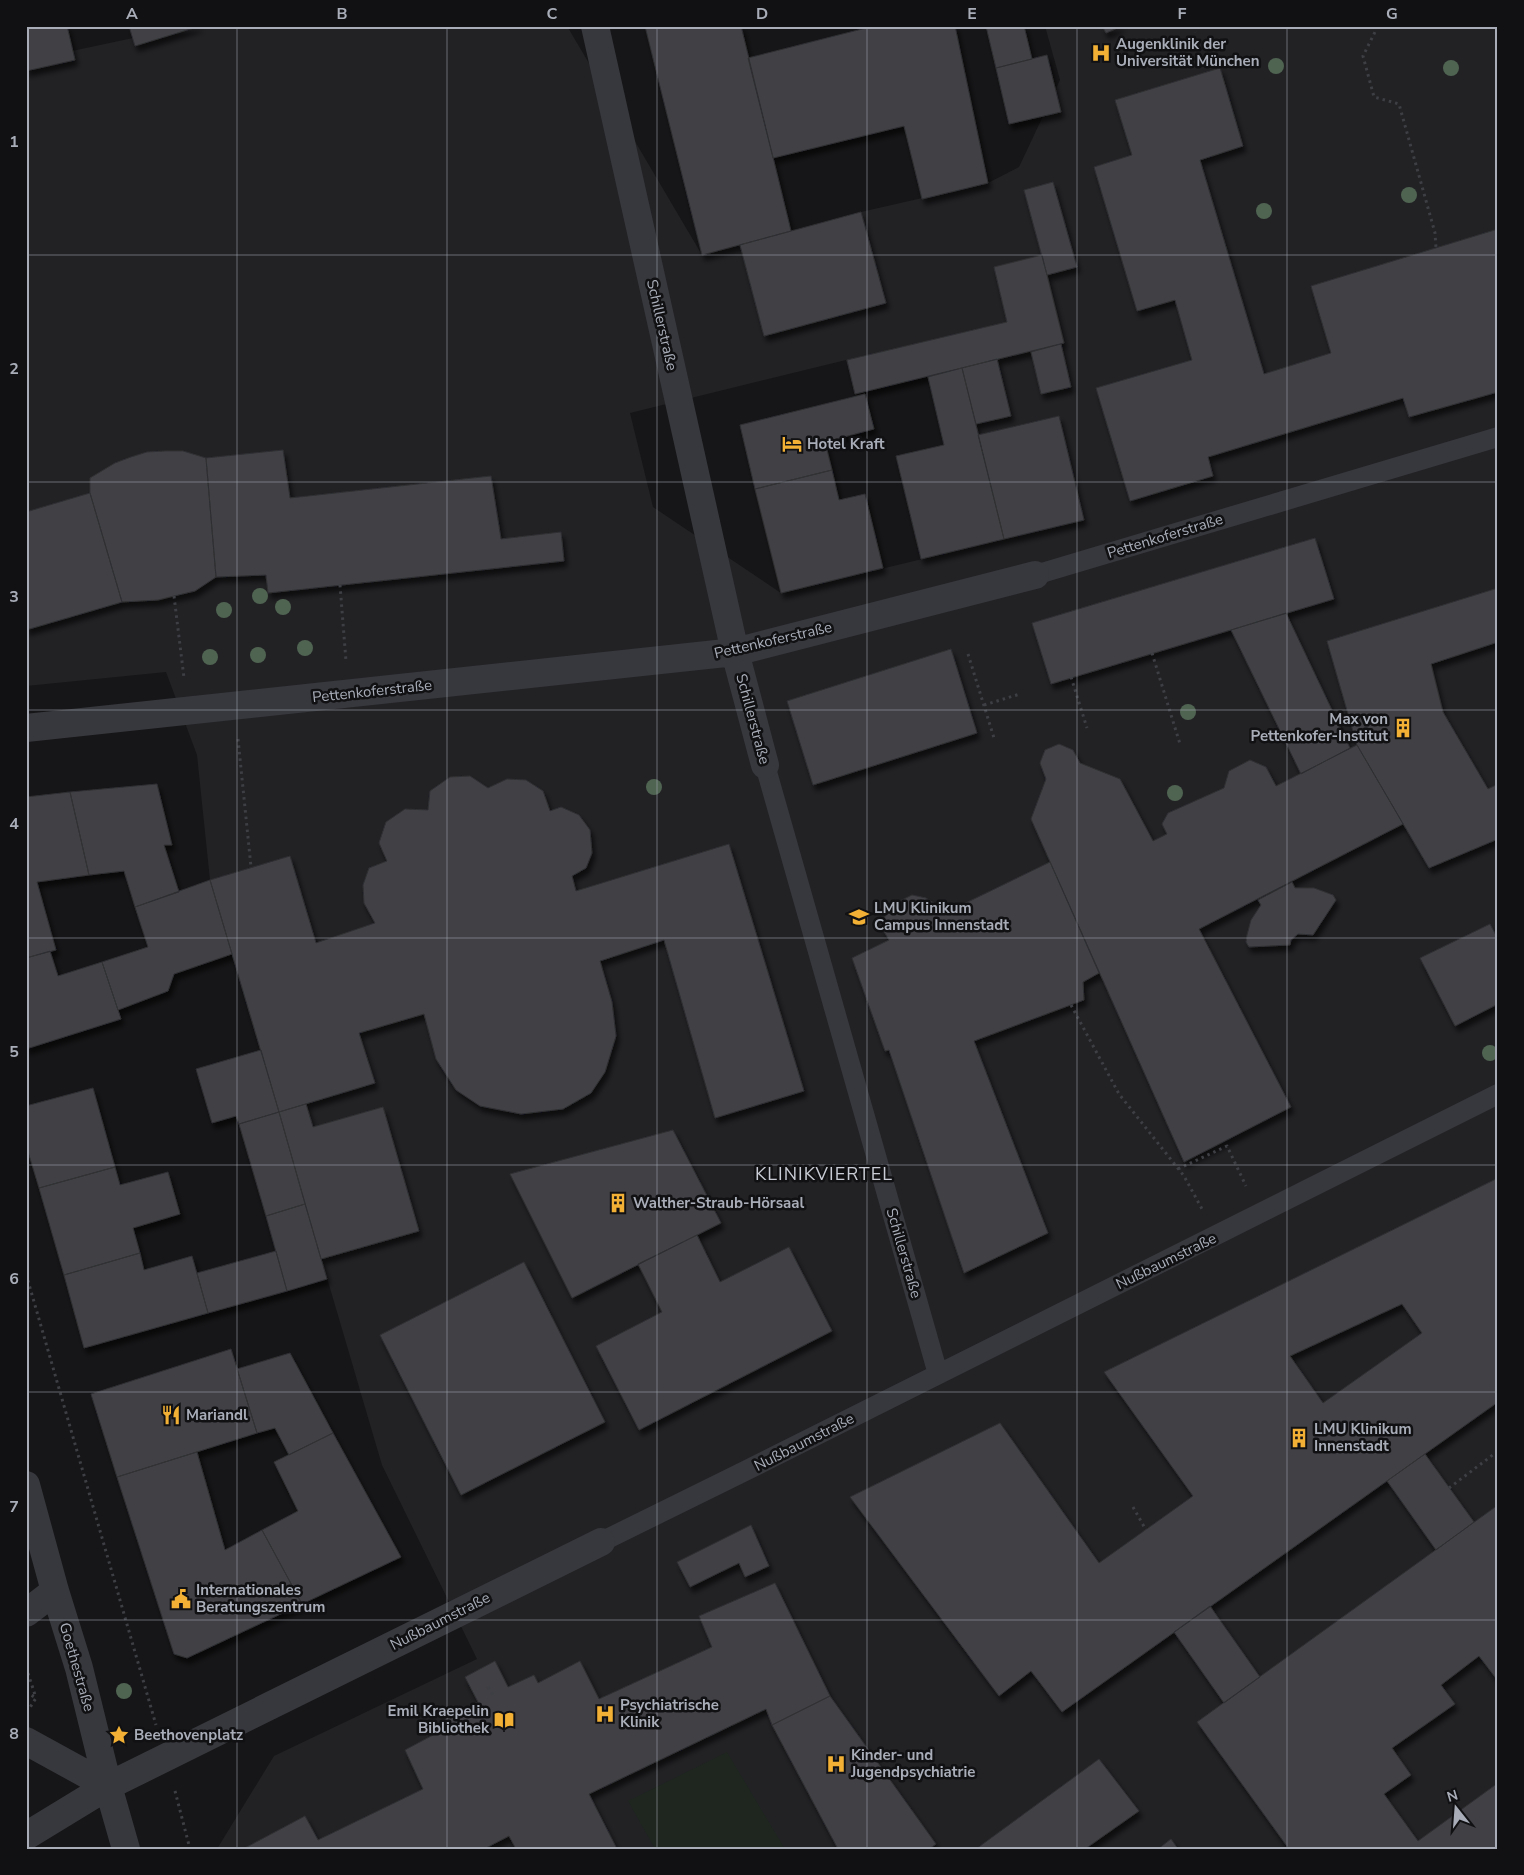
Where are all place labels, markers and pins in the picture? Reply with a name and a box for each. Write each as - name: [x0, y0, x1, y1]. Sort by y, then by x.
- place label: Augenklinik der Universität München: [1116, 34, 1260, 71]
- hospital icon: Augenklinik der Universität München: [1090, 42, 1112, 64]
- hotel icon: Hotel Kraft: [781, 433, 803, 455]
- place label: Hotel Kraft: [807, 434, 885, 454]
- place label: Max von Pettenkofer-Institut: [1251, 709, 1388, 746]
- building icon: Max von Pettenkofer-Institut: [1392, 717, 1414, 739]
- place label: LMU Klinikum Campus Innenstadt: [874, 898, 1009, 935]
- school or university icon: LMU Klinikum Campus Innenstadt: [848, 906, 870, 928]
- building icon: Walther-Straub-Hörsaal: [607, 1192, 629, 1214]
- place label: Walther-Straub-Hörsaal: [633, 1193, 804, 1213]
- restaurant icon: Mariandl: [160, 1404, 182, 1426]
- place label: Mariandl: [186, 1405, 248, 1425]
- place label: LMU Klinikum Innenstadt: [1314, 1419, 1412, 1456]
- building icon: LMU Klinikum Innenstadt: [1288, 1427, 1310, 1449]
- place label: Internationales Beratungszentrum: [196, 1580, 325, 1617]
- public building icon: Internationales Beratungszentrum: [170, 1588, 192, 1610]
- place label: Psychiatrische Klinik: [620, 1695, 719, 1732]
- place label: Emil Kraepelin Bibliothek: [388, 1701, 490, 1738]
- hospital icon: Psychiatrische Klinik: [594, 1703, 616, 1725]
- library icon: Emil Kraepelin Bibliothek: [493, 1709, 515, 1731]
- place icon: Beethovenplatz: [108, 1724, 130, 1746]
- place label: Beethovenplatz: [134, 1725, 243, 1745]
- place label: Kinder- und Jugendpsychiatrie: [850, 1745, 975, 1782]
- hospital icon: Kinder- und Jugendpsychiatrie: [825, 1753, 847, 1775]

